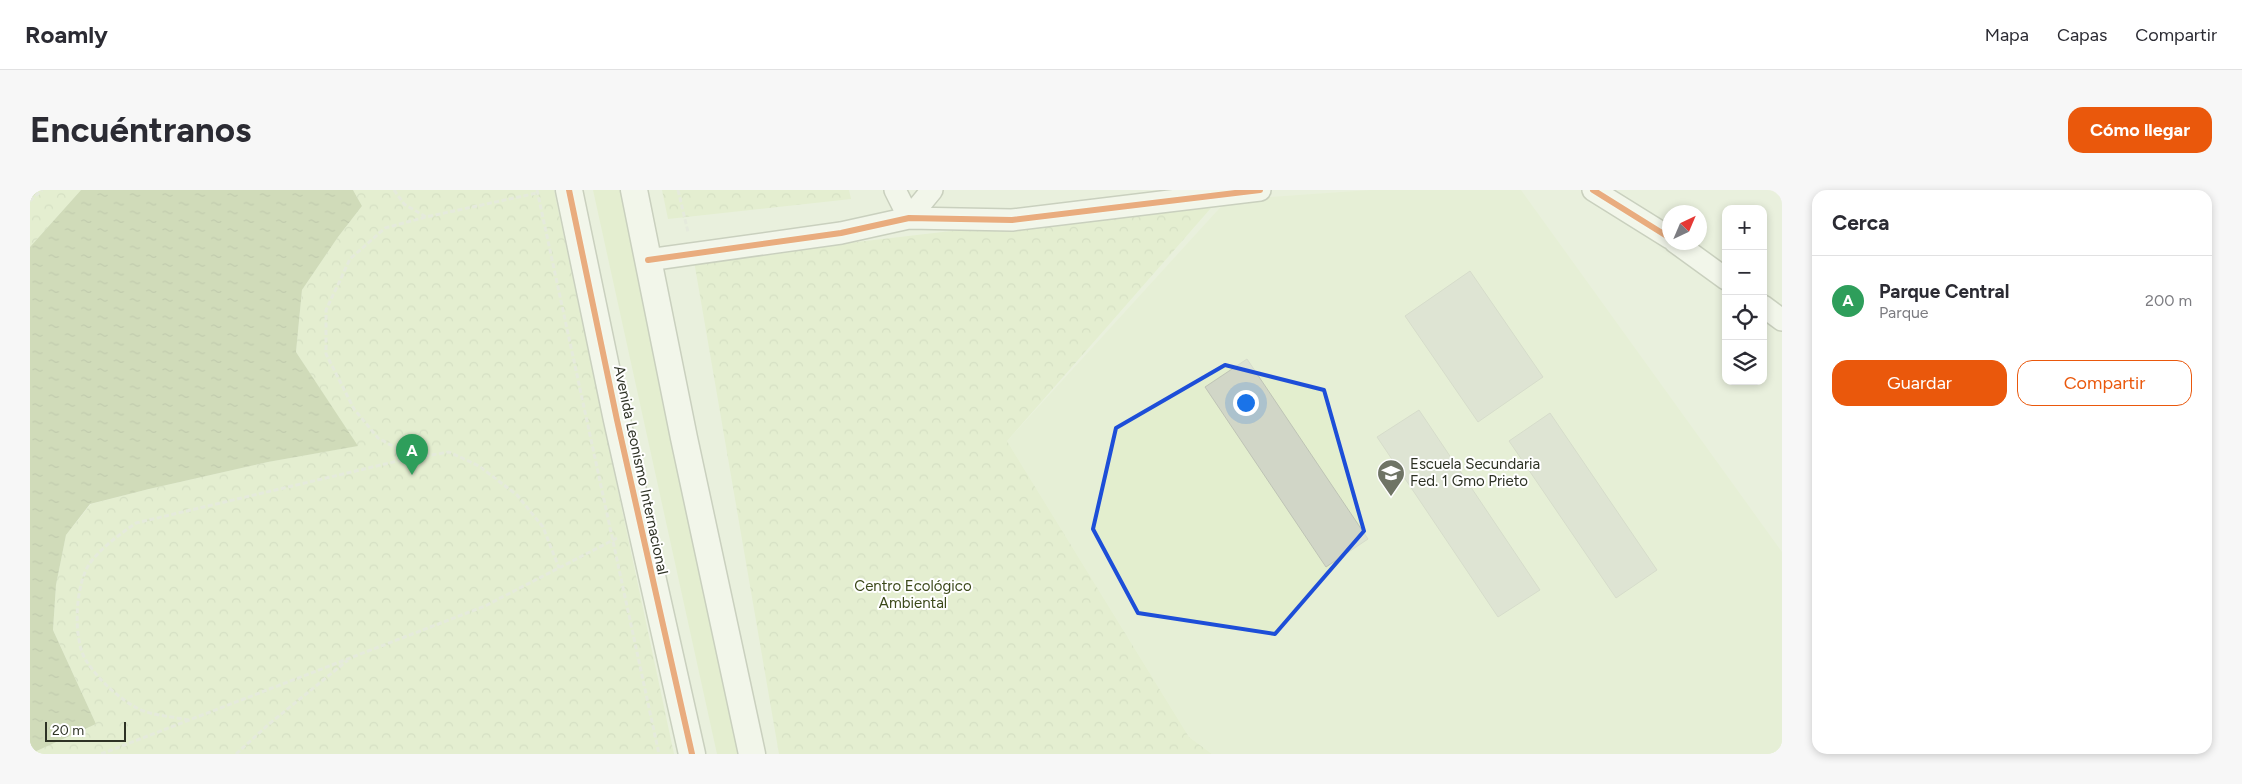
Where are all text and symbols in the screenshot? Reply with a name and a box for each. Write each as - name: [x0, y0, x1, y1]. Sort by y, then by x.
- text: Roamly: [25, 20, 108, 49]
- text: Mapa: [1985, 24, 2029, 46]
- text: Capas: [2057, 24, 2107, 46]
- text: Compartir: [2135, 24, 2217, 46]
- button: Cómo llegar: [2068, 107, 2212, 153]
- text: Encuéntranos: [30, 109, 251, 151]
- north arrow: [1662, 205, 1707, 250]
- map controls: [1722, 205, 1767, 385]
- button: +: [1722, 205, 1767, 250]
- text: Cerca: [1832, 210, 1889, 235]
- button: −: [1722, 250, 1767, 295]
- text: Parque Central: [1879, 280, 2009, 303]
- text: A: [1842, 291, 1854, 310]
- text: 200 m: [2145, 291, 2192, 310]
- button: locate: [1722, 295, 1767, 340]
- text: Parque: [1879, 303, 1929, 322]
- button: layers: [1722, 340, 1767, 385]
- button: Guardar: [1832, 360, 2007, 406]
- button: Compartir: [2017, 360, 2192, 406]
- street label: Avenida Leonismo Internacional: [610, 364, 672, 576]
- your location: [1233, 390, 1259, 416]
- pin: A: [396, 434, 428, 475]
- place label: Escuela Secundaria Fed. 1 Gmo Prieto: [1410, 455, 1540, 490]
- school or university icon: Escuela Secundaria Fed. 1 Gmo Prieto: [1376, 458, 1406, 497]
- park label: Centro Ecológico Ambiental: [854, 577, 972, 612]
- scale bar: [45, 719, 126, 742]
- text: 20 m: [52, 722, 84, 739]

